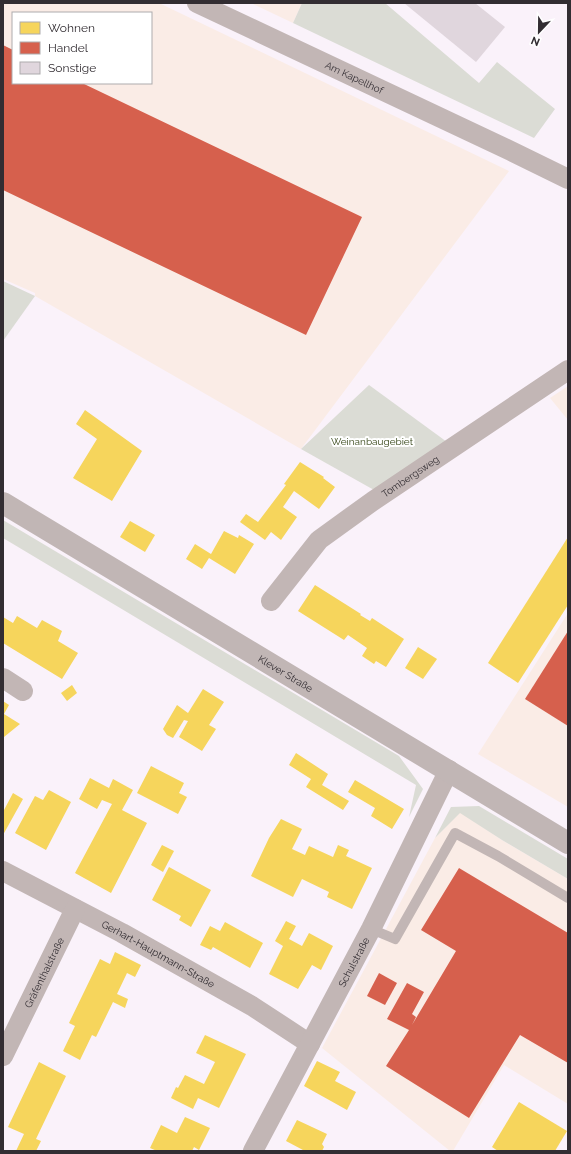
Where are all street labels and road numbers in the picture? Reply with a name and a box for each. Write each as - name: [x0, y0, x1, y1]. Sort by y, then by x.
- street label: Am Kapellhof: [323, 59, 386, 96]
- street label: Tombergsweg: [380, 453, 441, 500]
- street label: Klever Straße: [256, 653, 315, 694]
- street label: Gerhart-Hauptmann-Straße: [100, 918, 217, 990]
- street label: Schulstraße: [336, 935, 372, 989]
- street label: Gräfenthalstraße: [23, 936, 66, 1010]

